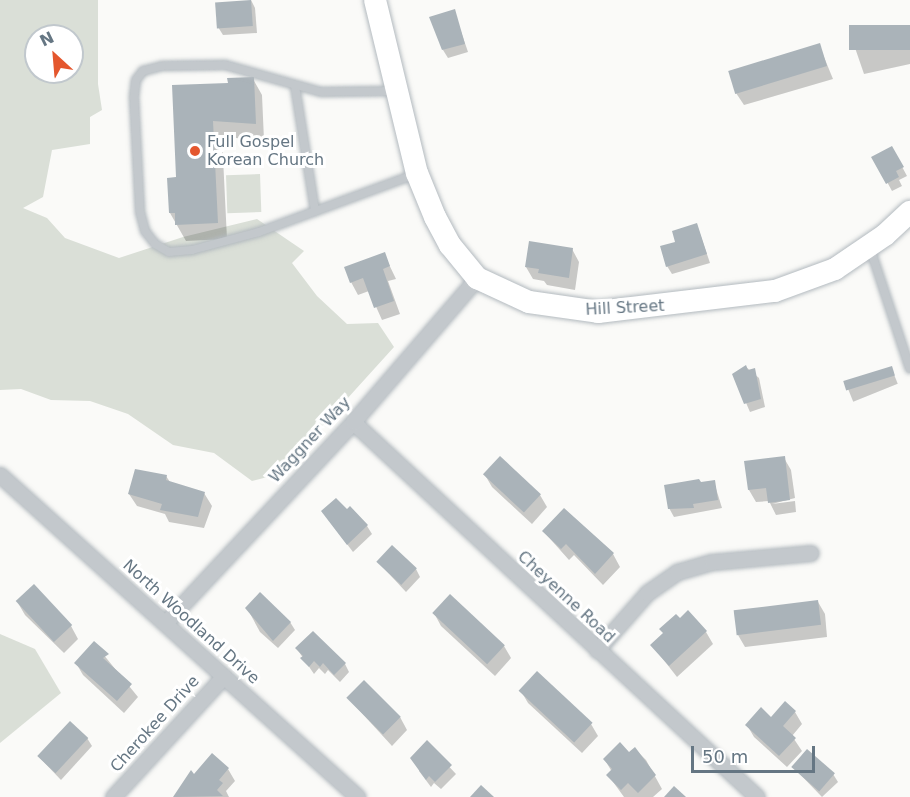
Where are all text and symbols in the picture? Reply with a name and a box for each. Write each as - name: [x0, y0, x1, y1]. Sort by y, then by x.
- north arrow: [24, 24, 84, 84]
- text: N: [37, 28, 57, 51]
- place label: Full Gospel Korean Church: [207, 132, 324, 170]
- marker: Full Gospel Korean Church: [188, 144, 202, 158]
- street label: Hill Street: [585, 296, 665, 320]
- street label: Waggner Way: [265, 393, 355, 487]
- street label: Cheyenne Road: [513, 547, 619, 647]
- street label: North Woodland Drive: [119, 556, 263, 688]
- street label: Cherokee Drive: [107, 672, 203, 776]
- scale bar: [694, 734, 818, 772]
- text: 50 m: [702, 746, 748, 767]

